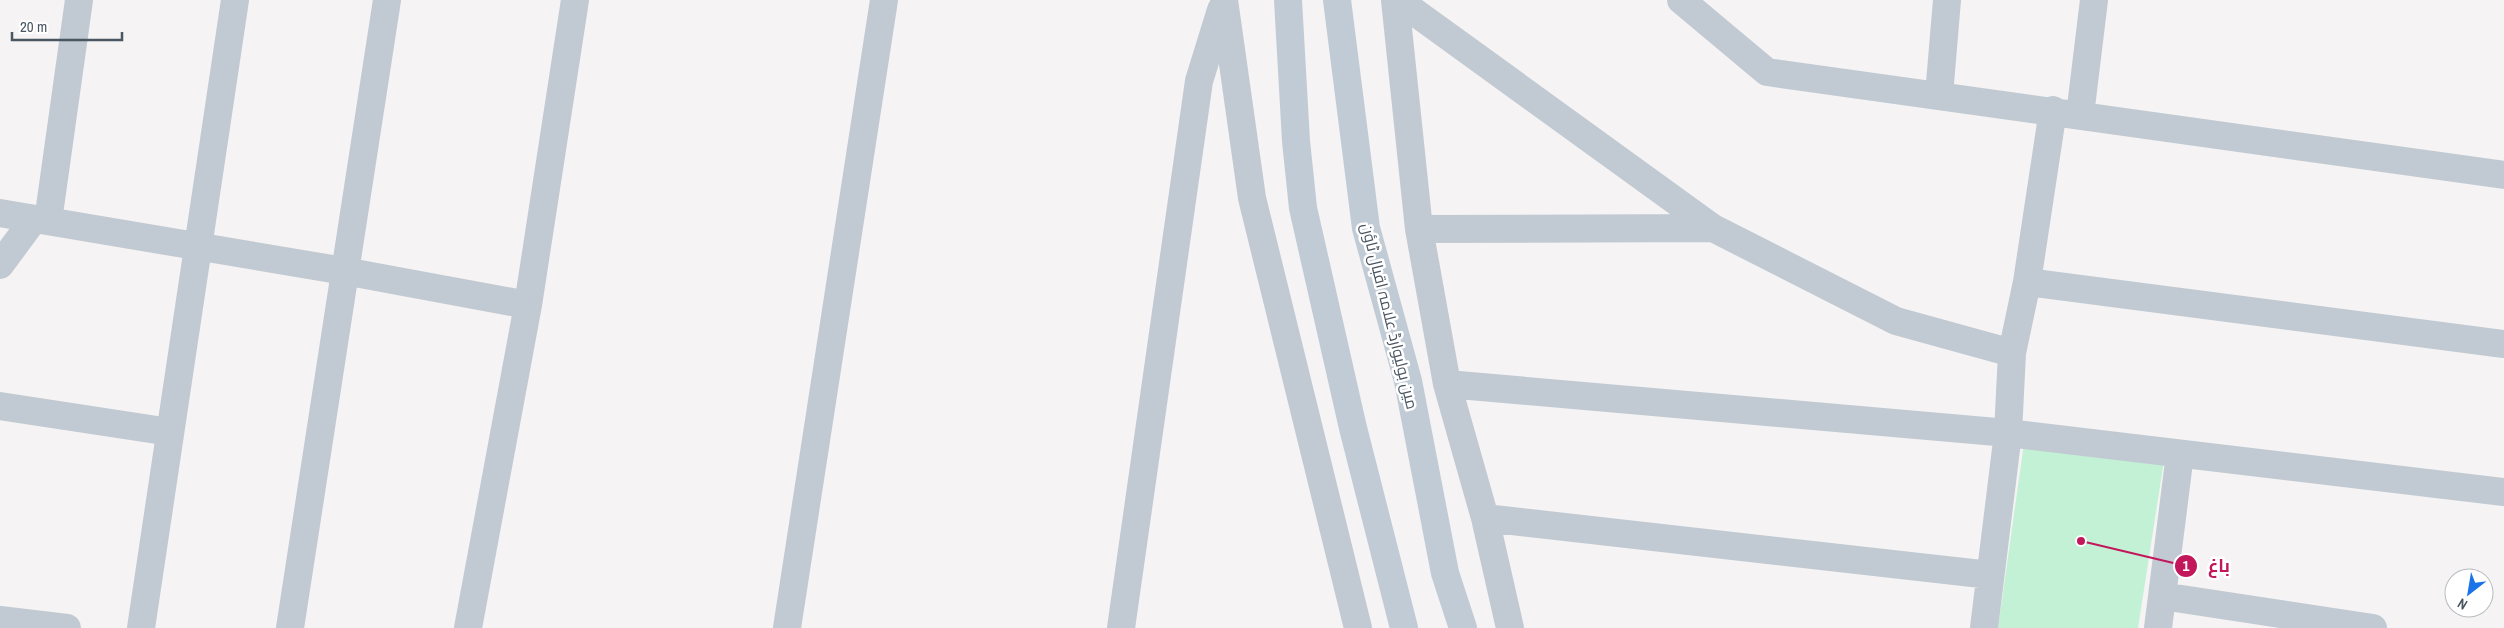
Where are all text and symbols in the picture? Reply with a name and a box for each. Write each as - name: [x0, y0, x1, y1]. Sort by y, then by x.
- scale bar: [12, 10, 122, 42]
- text: 20 m: [20, 16, 47, 37]
- street label: مین بولیوارڈ علامہ اقبال ٹاؤن: [1356, 221, 1424, 411]
- callout: باغ: [2173, 550, 2240, 583]
- text: باغ: [2208, 553, 2230, 578]
- text: 1: [2183, 555, 2190, 576]
- north arrow: [2444, 568, 2494, 618]
- text: N: [2454, 594, 2470, 614]

